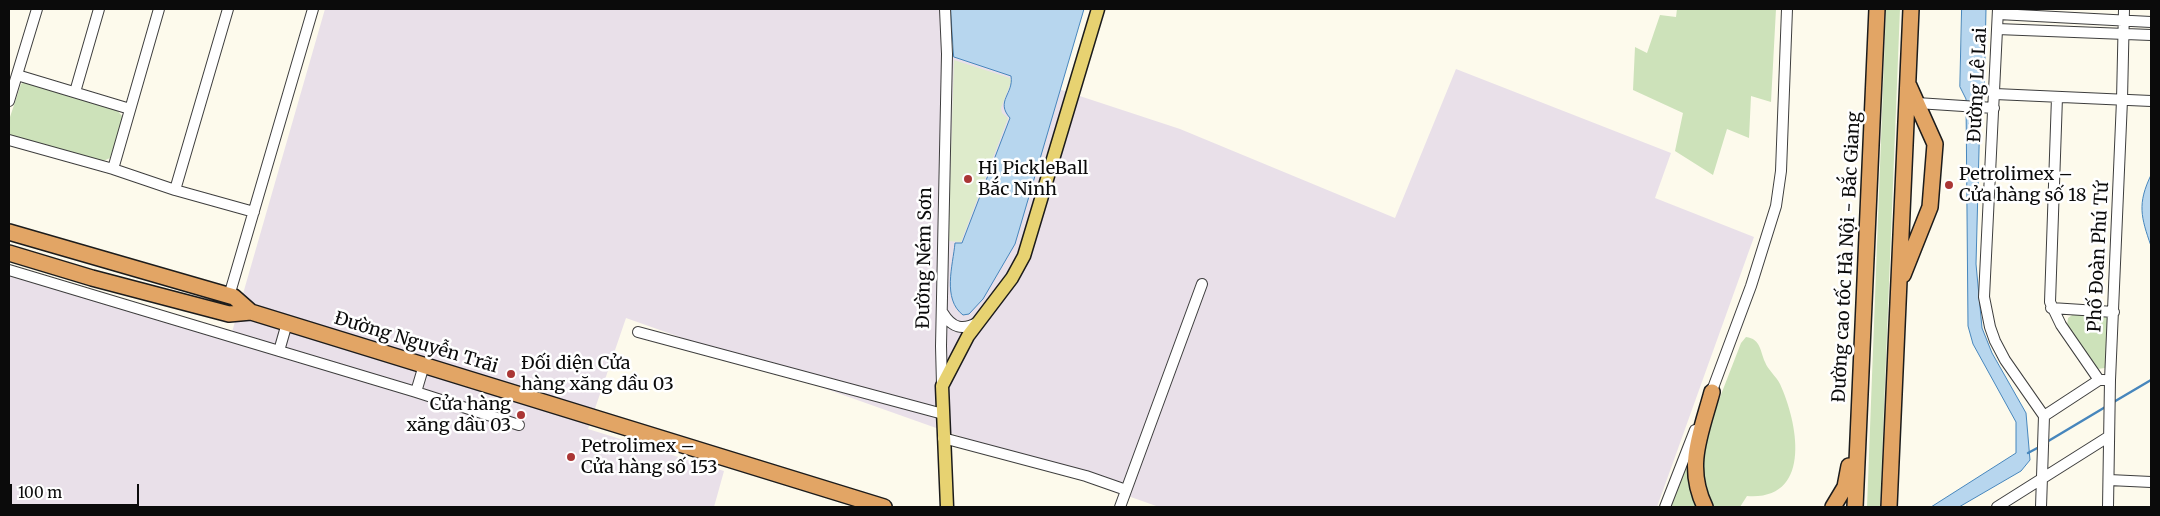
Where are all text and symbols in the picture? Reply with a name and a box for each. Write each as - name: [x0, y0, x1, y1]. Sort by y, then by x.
- street label: Đường Lê Lai: [1964, 27, 1992, 143]
- street label: Đường cao tốc Hà Nội - Bắc Giang: [1829, 111, 1865, 403]
- place label: Hi PickleBall Bắc Ninh: [978, 158, 1088, 200]
- place label: Petrolimex – Cửa hàng số 18: [1959, 164, 2086, 206]
- marker: Hi PickleBall Bắc Ninh: [962, 173, 974, 185]
- marker: Petrolimex – Cửa hàng số 18: [1943, 179, 1955, 191]
- street label: Phố Đoàn Phú Tứ: [2084, 181, 2114, 333]
- street label: Đường Ném Sơn: [913, 187, 937, 329]
- street label: Đường Nguyễn Trãi: [332, 308, 500, 378]
- place label: Đối diện Cửa hàng xăng dầu 03: [521, 353, 674, 396]
- marker: Đối diện Cửa hàng xăng dầu 03: [505, 368, 517, 380]
- place label: Cửa hàng xăng dầu 03: [407, 394, 511, 436]
- marker: Cửa hàng xăng dầu 03: [515, 409, 527, 421]
- place label: Petrolimex – Cửa hàng số 153: [581, 436, 718, 478]
- marker: Petrolimex – Cửa hàng số 153: [565, 451, 577, 463]
- scale bar: [12, 474, 141, 506]
- text: 100 m: [18, 483, 62, 502]

